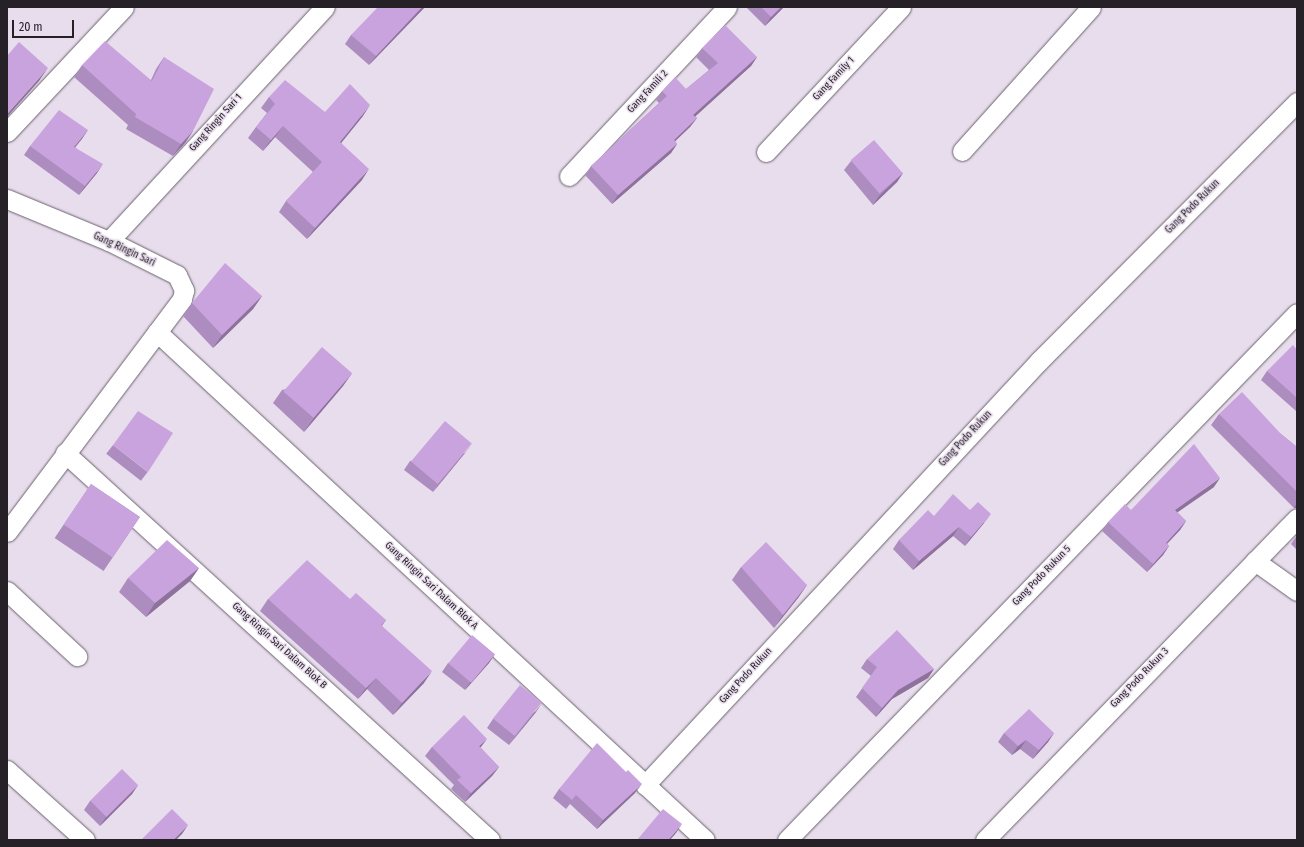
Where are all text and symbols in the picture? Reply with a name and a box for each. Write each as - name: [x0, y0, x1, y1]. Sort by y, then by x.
- scale bar: [14, 12, 76, 38]
- text: 20 m: [19, 20, 43, 34]
- street label: Gang Family 1: [811, 55, 857, 103]
- street label: Gang Famili 2: [625, 68, 671, 116]
- street label: Gang Ringin Sari 1: [187, 92, 245, 154]
- street label: Gang Podo Rukun: [1163, 177, 1223, 237]
- street label: Gang Ringin Sari: [91, 230, 157, 270]
- street label: Gang Podo Rukun: [937, 409, 995, 469]
- street label: Gang Ringin Sari Dalam Blok A: [382, 540, 480, 632]
- street label: Gang Podo Rukun 5: [1010, 543, 1074, 609]
- street label: Gang Ringin Sari Dalam Blok B: [229, 600, 329, 692]
- street label: Gang Podo Rukun: [717, 646, 775, 706]
- street label: Gang Podo Rukun 3: [1108, 646, 1172, 710]

